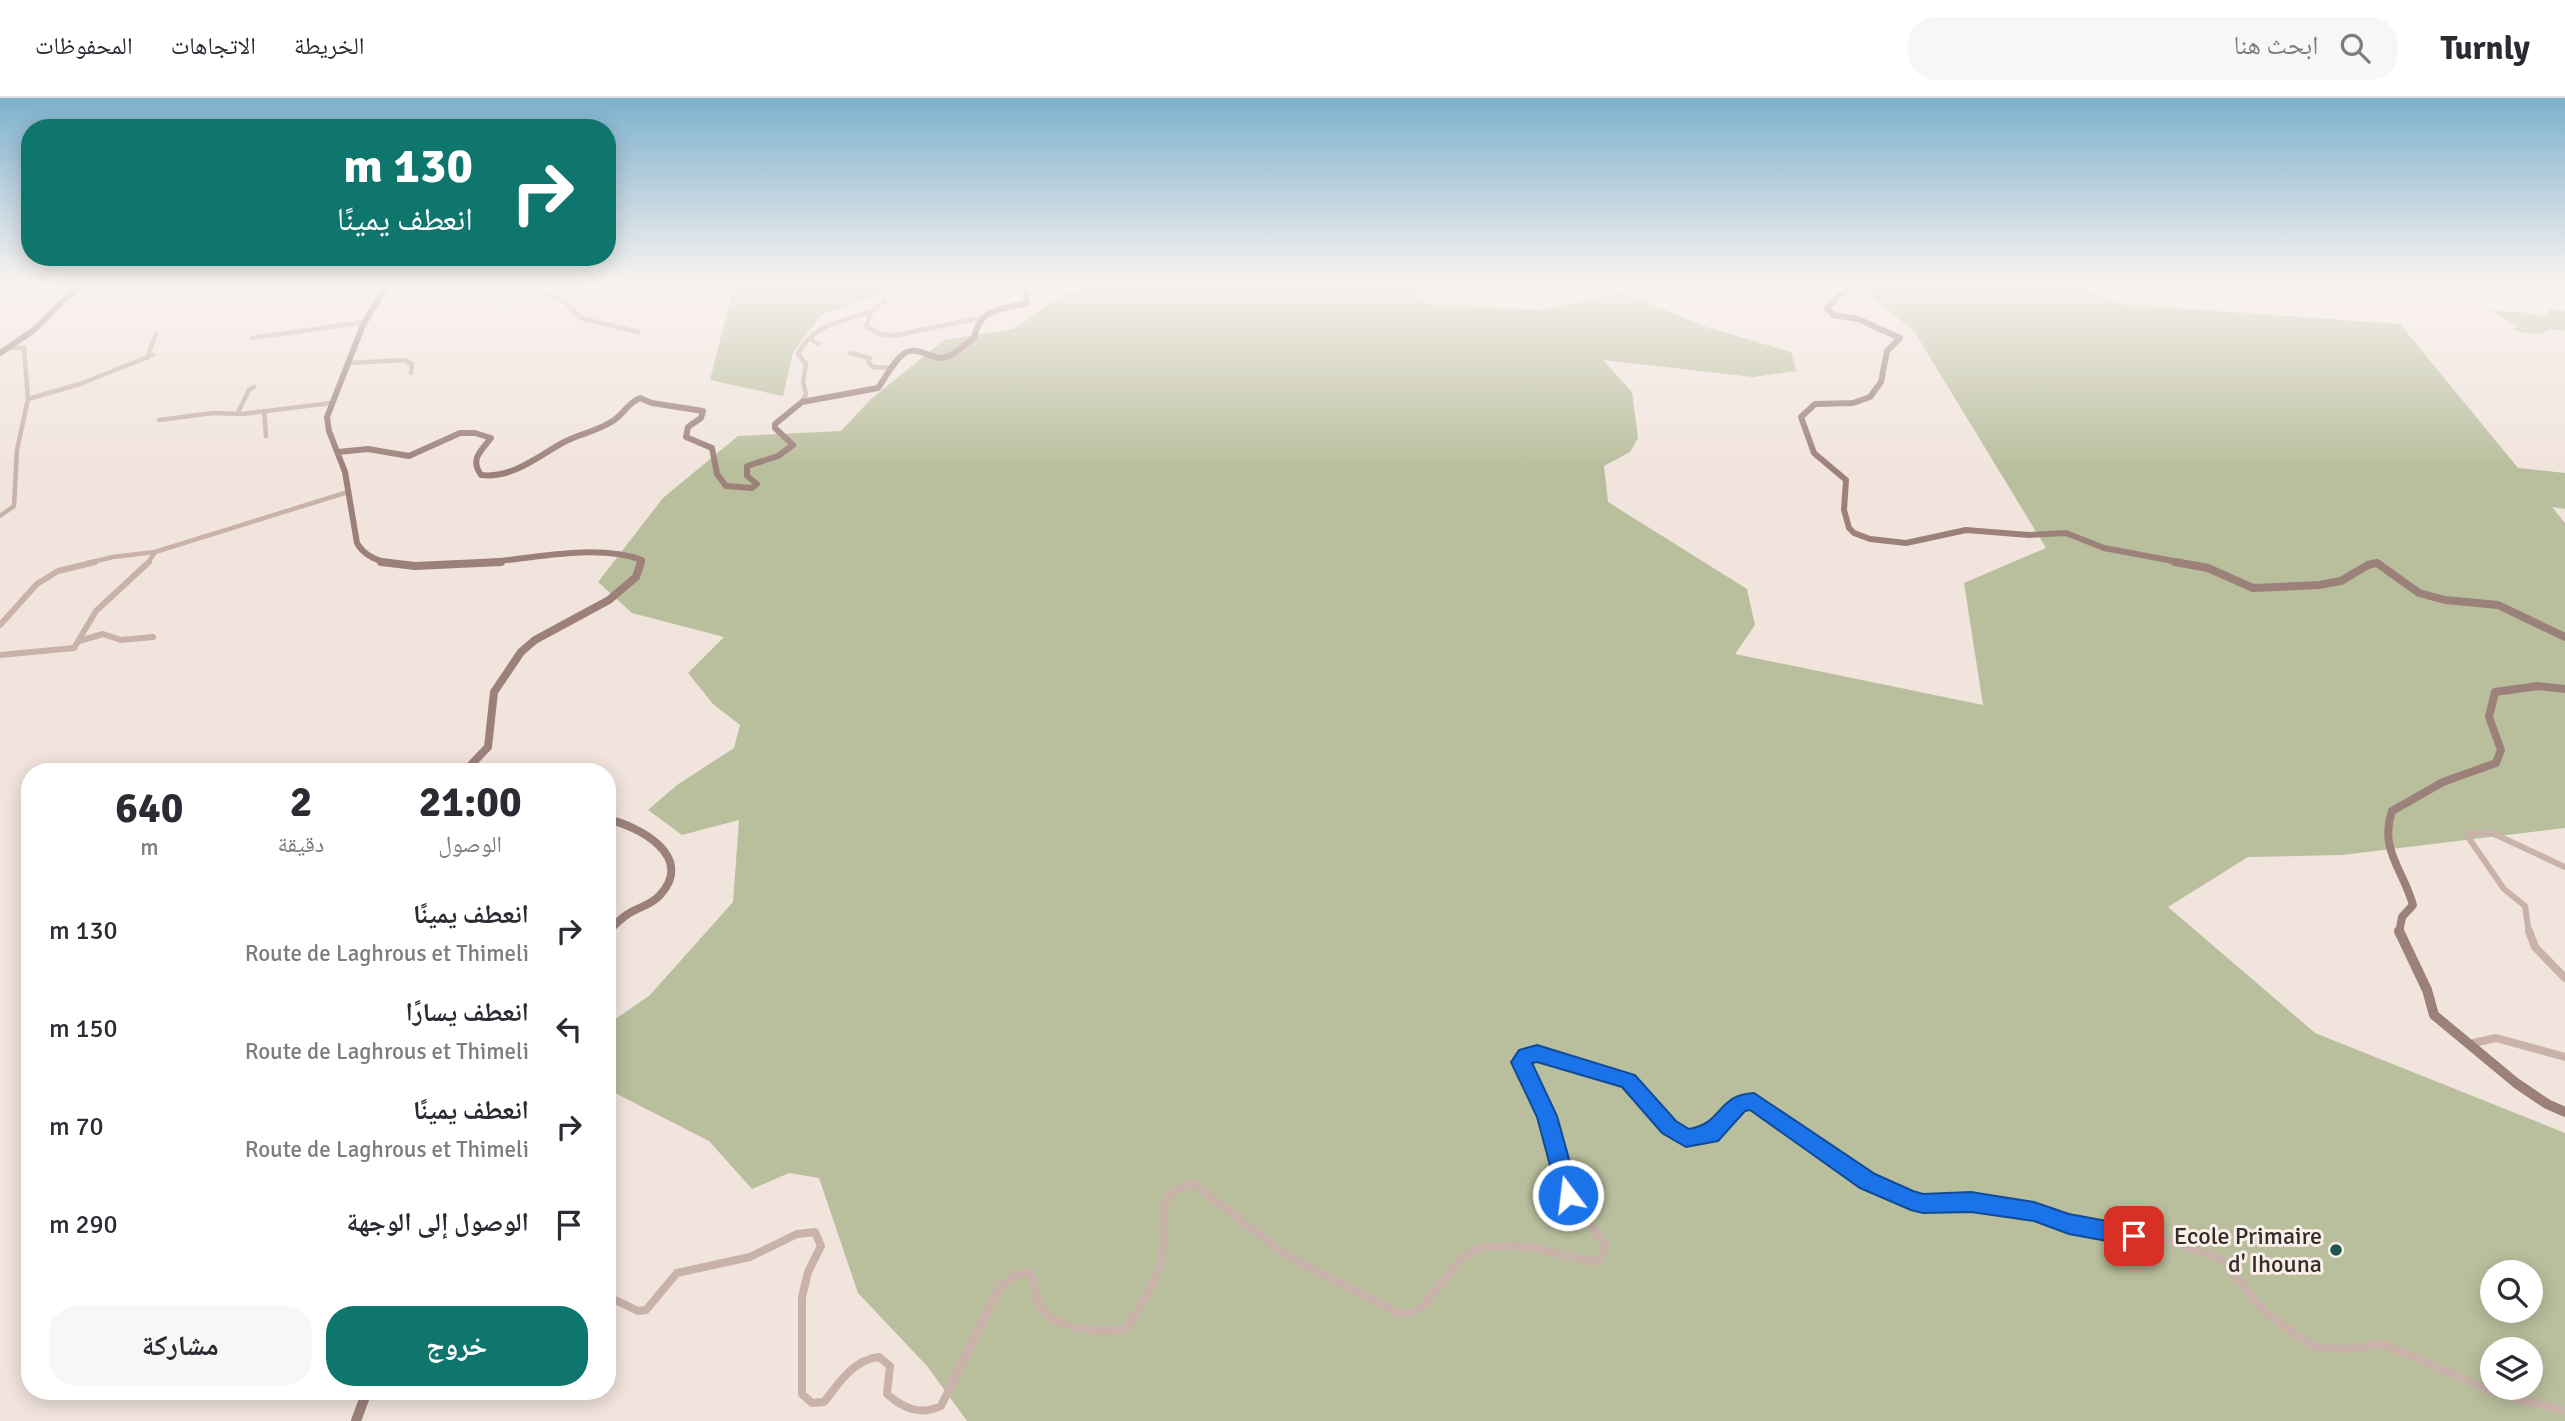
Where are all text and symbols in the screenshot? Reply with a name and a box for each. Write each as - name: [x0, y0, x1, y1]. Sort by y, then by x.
- search box: [1908, 17, 2398, 80]
- text: Turnly: [2440, 28, 2530, 69]
- icon: search: [2336, 29, 2374, 67]
- text: ابحث هنا: [2233, 30, 2318, 62]
- text: المحفوظات: [35, 31, 133, 61]
- text: الاتجاهات: [171, 31, 256, 61]
- text: الخريطة: [294, 31, 365, 61]
- text: 130 m: [343, 136, 473, 196]
- icon: right: [497, 147, 588, 238]
- text: انعطف يمينًا: [337, 200, 473, 239]
- text: 2: [290, 777, 312, 828]
- text: 21:00: [419, 777, 522, 828]
- text: 640: [115, 783, 183, 834]
- text: دقيقة: [278, 830, 324, 859]
- text: الوصول: [438, 830, 502, 859]
- text: m: [140, 833, 158, 862]
- text: انعطف يمينًا: [413, 899, 529, 931]
- icon: right: [550, 912, 588, 950]
- text: 130 m: [49, 915, 118, 947]
- text: Route de Laghrous et Thimeli: [245, 939, 529, 968]
- text: انعطف يسارًا: [405, 997, 529, 1029]
- icon: left: [550, 1010, 588, 1048]
- text: 150 m: [49, 1013, 118, 1045]
- text: Route de Laghrous et Thimeli: [245, 1037, 529, 1066]
- text: انعطف يمينًا: [413, 1095, 529, 1127]
- icon: right: [550, 1108, 588, 1146]
- text: 70 m: [49, 1111, 104, 1143]
- text: Route de Laghrous et Thimeli: [245, 1135, 529, 1164]
- position arrow: [1531, 1158, 1605, 1232]
- icon: arrive: [550, 1206, 588, 1244]
- pin: [2104, 1206, 2164, 1266]
- text: الوصول إلى الوجهة: [347, 1207, 529, 1239]
- text: 290 m: [49, 1209, 118, 1241]
- icon: arrive: [2115, 1217, 2153, 1255]
- place label: Ecole Primaire d' Ihouna: [2174, 1221, 2322, 1279]
- marker: Ecole Primaire d' Ihouna: [2328, 1242, 2344, 1258]
- map controls: [2480, 1260, 2543, 1400]
- button: search: [2480, 1260, 2543, 1323]
- button: مشاركة: [49, 1306, 312, 1386]
- button: خروج: [326, 1306, 588, 1386]
- button: layers: [2480, 1337, 2543, 1400]

